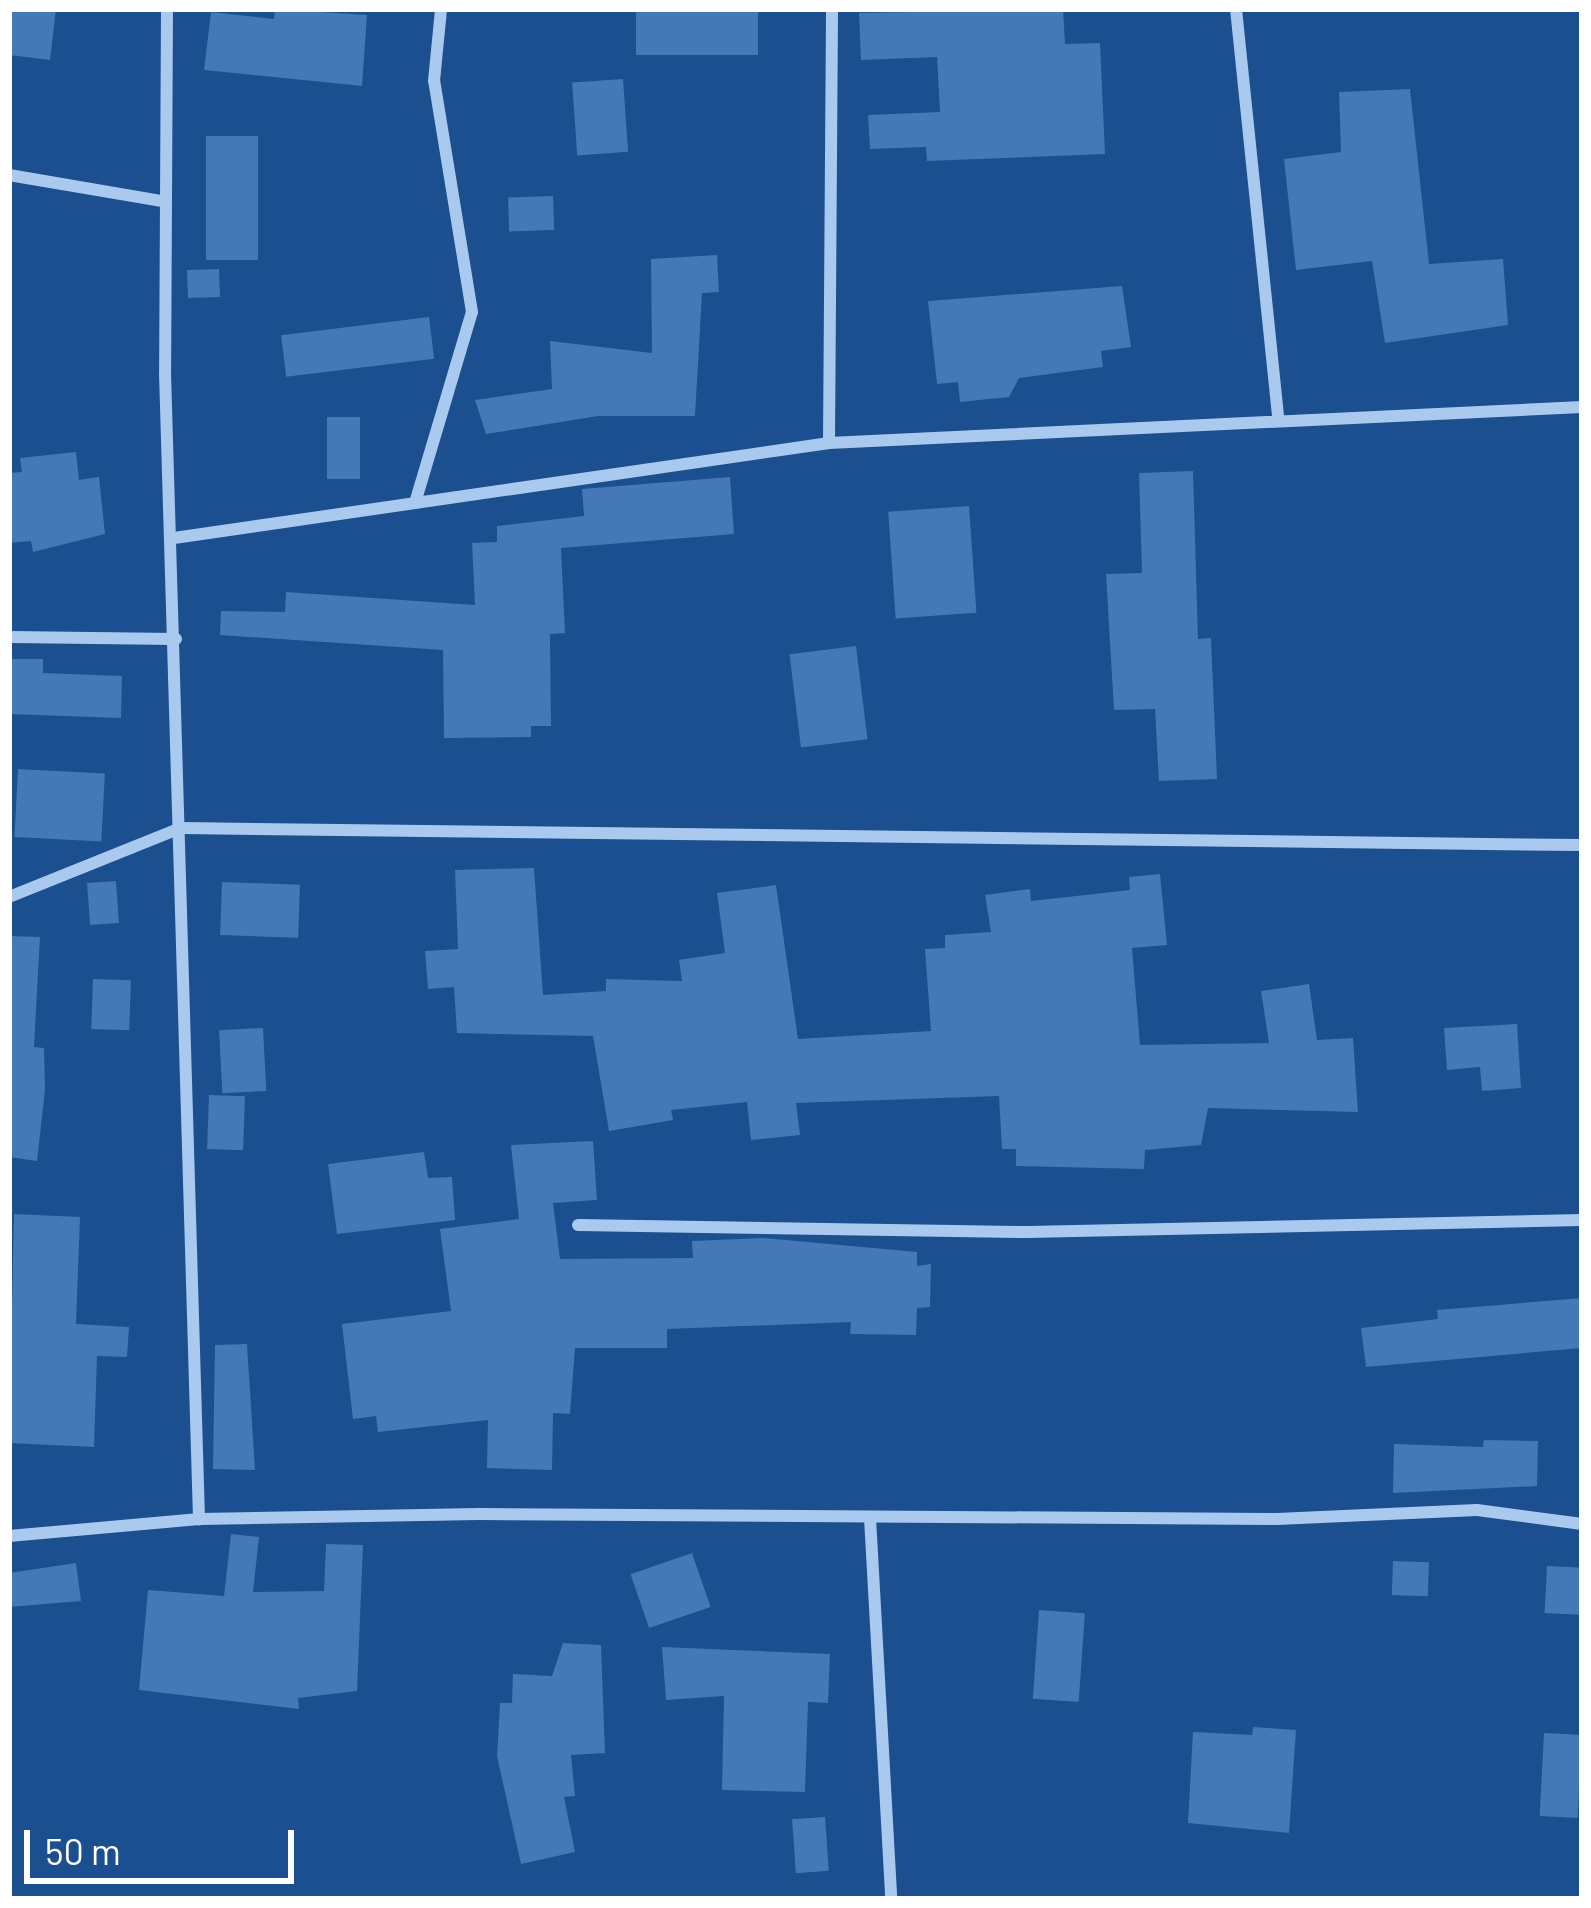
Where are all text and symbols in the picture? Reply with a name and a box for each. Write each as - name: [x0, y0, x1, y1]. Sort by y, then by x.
- scale bar: [30, 1806, 300, 1880]
- text: 50 m: [45, 1829, 121, 1872]

